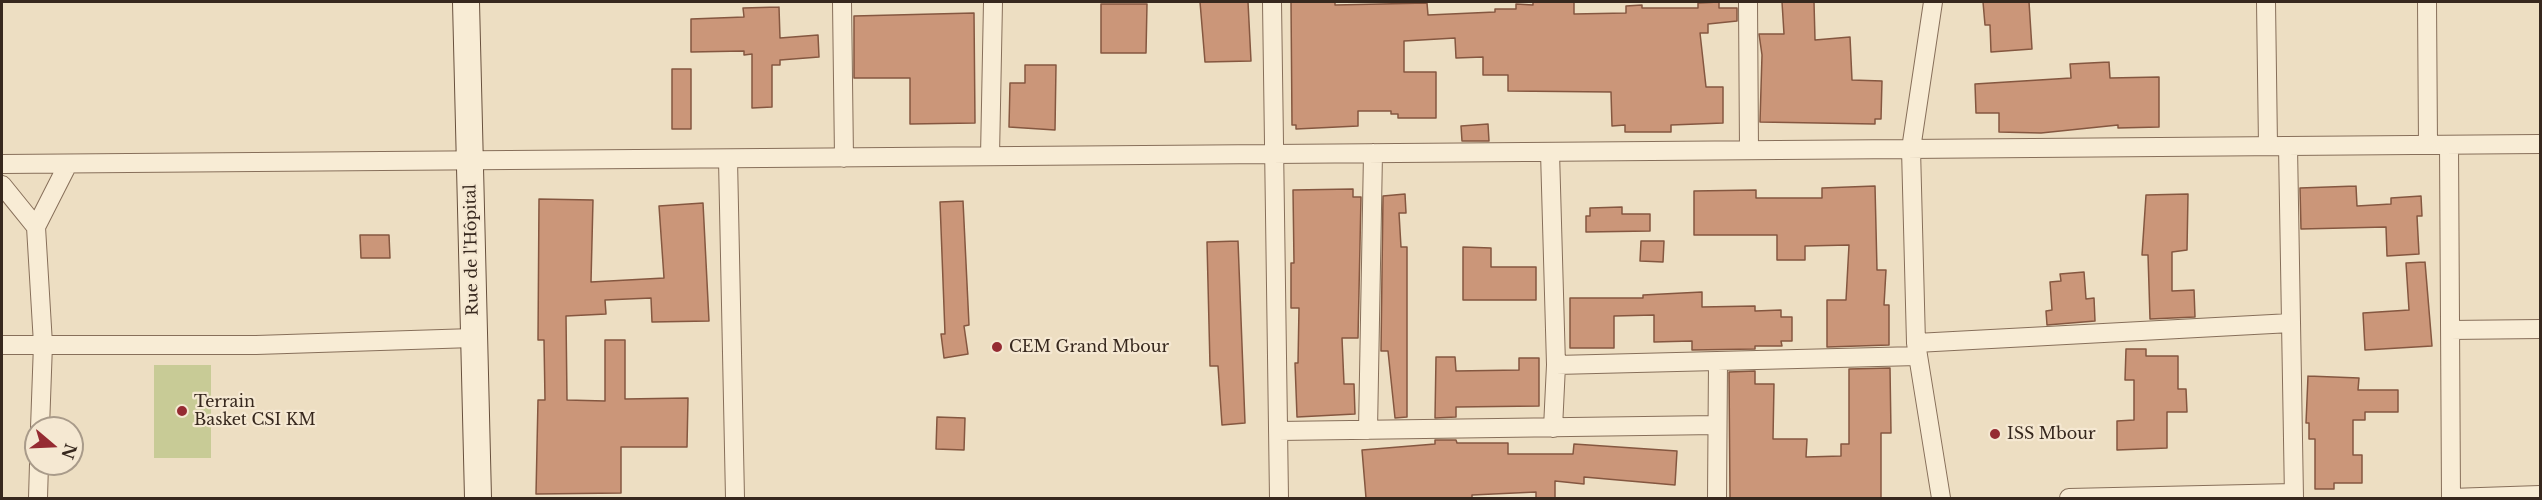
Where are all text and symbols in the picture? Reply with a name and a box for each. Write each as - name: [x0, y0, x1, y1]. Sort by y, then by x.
- street label: Rue de l'Hôpital: [461, 184, 483, 316]
- place label: CEM Grand Mbour: [1009, 337, 1169, 357]
- marker: CEM Grand Mbour: [990, 340, 1004, 354]
- place label: Terrain Basket CSI KM: [194, 392, 316, 430]
- marker: Terrain Basket CSI KM: [175, 404, 189, 418]
- north arrow: [24, 416, 84, 476]
- place label: ISS Mbour: [2007, 424, 2096, 444]
- marker: ISS Mbour: [1988, 427, 2002, 441]
- text: N: [57, 441, 81, 462]

